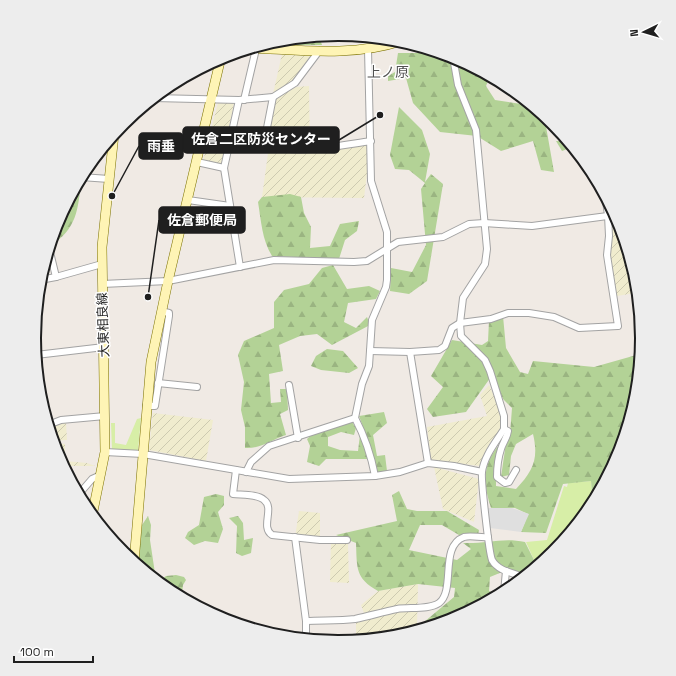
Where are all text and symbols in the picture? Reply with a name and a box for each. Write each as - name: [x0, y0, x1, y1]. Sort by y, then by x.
- north arrow: [624, 12, 664, 52]
- text: N: [627, 29, 641, 37]
- district label: 上ノ原: [367, 63, 409, 81]
- callout: 佐倉二区防災センター: [183, 127, 339, 153]
- text: 佐倉二区防災センター: [191, 130, 331, 148]
- callout: 雨垂: [139, 133, 183, 159]
- text: 雨垂: [147, 137, 175, 155]
- callout: 佐倉郵便局: [159, 207, 245, 233]
- text: 佐倉郵便局: [167, 211, 237, 229]
- street label: 大東相良線: [93, 292, 113, 358]
- scale bar: [14, 638, 93, 664]
- text: 100 m: [20, 644, 54, 660]

